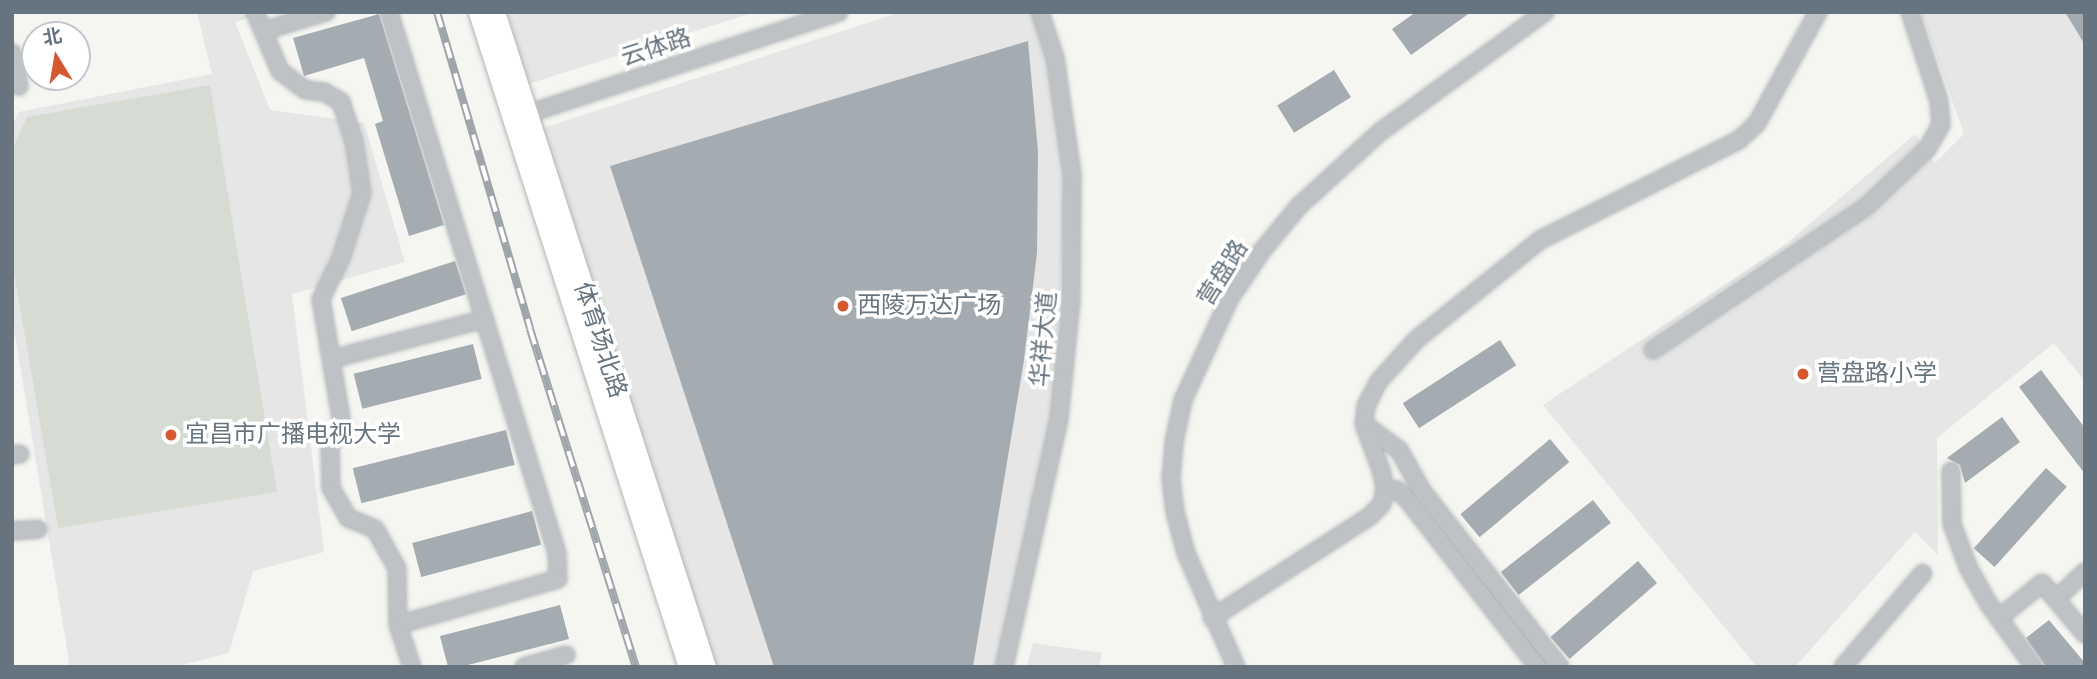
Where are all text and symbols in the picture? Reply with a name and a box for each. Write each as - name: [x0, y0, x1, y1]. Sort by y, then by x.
- north arrow: [21, 21, 91, 91]
- street label: 云体路: [617, 23, 695, 73]
- text: 北: [41, 24, 64, 51]
- street label: 营盘路: [1192, 235, 1254, 311]
- street label: 体育场北路: [568, 278, 632, 402]
- street label: 华祥大道: [1025, 290, 1063, 388]
- place label: 西陵万达广场: [857, 292, 1001, 320]
- marker: 西陵万达广场: [835, 298, 851, 314]
- place label: 营盘路小学: [1817, 360, 1937, 388]
- marker: 营盘路小学: [1795, 366, 1811, 382]
- place label: 宜昌市广播电视大学: [185, 421, 401, 449]
- marker: 宜昌市广播电视大学: [163, 427, 179, 443]

